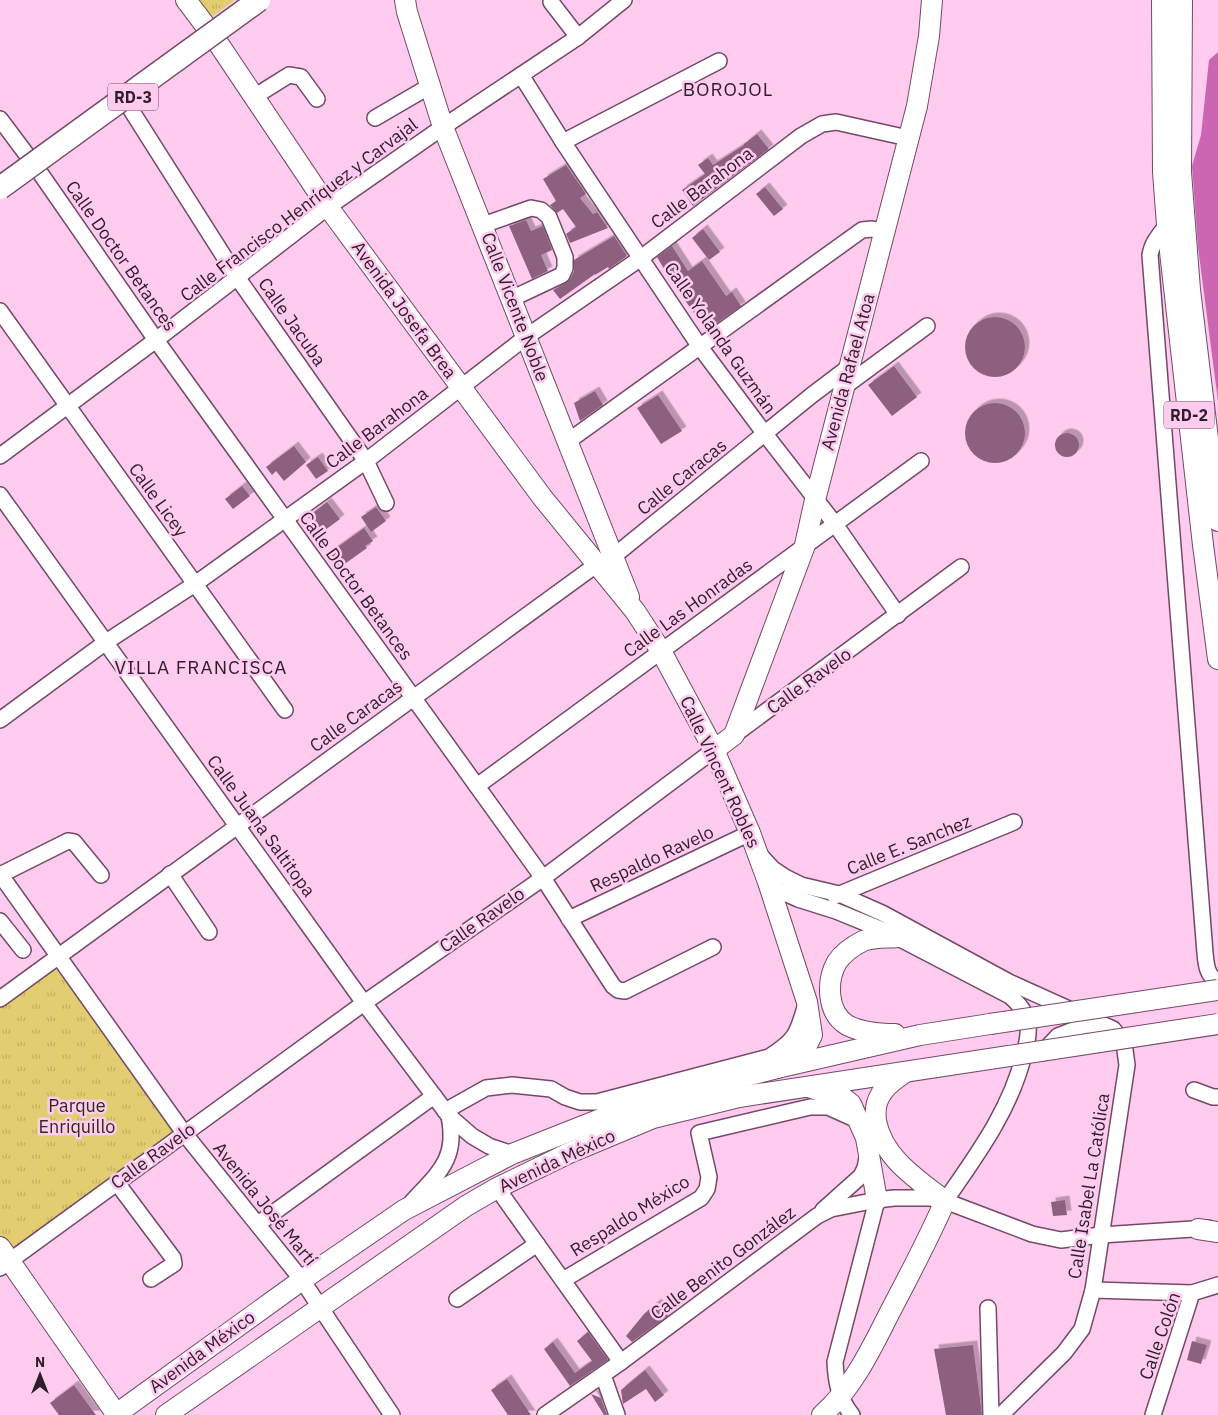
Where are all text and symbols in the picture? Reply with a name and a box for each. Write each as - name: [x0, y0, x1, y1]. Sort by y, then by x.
- district label: BOROJOL: [683, 77, 773, 101]
- road number: RD-3: [108, 84, 158, 110]
- street label: Calle Francisco Henríquez y Carvajal: [175, 113, 422, 306]
- street label: Calle Barahona: [646, 141, 758, 234]
- street label: Calle Doctor Betances: [61, 176, 182, 335]
- street label: Calle Vicente Noble: [477, 229, 554, 385]
- street label: Avenida Josefa Brea: [347, 237, 462, 383]
- street label: Calle Yolanda Guzmán: [659, 257, 781, 418]
- street label: Calle Jacuba: [254, 273, 332, 371]
- street label: Avenida Rafael Atoa: [815, 290, 880, 453]
- street label: Calle Barahona: [321, 381, 433, 474]
- road number: RD-2: [1164, 402, 1214, 428]
- street label: Calle Caracas: [632, 433, 731, 520]
- street label: Calle Licey: [124, 458, 193, 541]
- street label: Calle Doctor Betances: [295, 507, 418, 665]
- street label: Calle Las Honradas: [619, 553, 757, 662]
- street label: Calle Ravelo: [762, 642, 856, 719]
- district label: VILLA FRANCISCA: [114, 655, 288, 679]
- street label: Calle Caracas: [305, 674, 407, 757]
- street label: Calle Vincent Robles: [675, 692, 766, 852]
- street label: Calle Juana Saltitopa: [202, 750, 321, 901]
- street label: Calle E. Sanchez: [843, 809, 974, 880]
- street label: Respaldo Ravelo: [586, 820, 717, 897]
- street label: Calle Ravelo: [435, 882, 529, 957]
- street label: Calle Isabel La Católica: [1062, 1091, 1115, 1280]
- park label: Parque Enriquillo: [39, 1094, 115, 1138]
- street label: Calle Ravelo: [106, 1117, 200, 1194]
- street label: Avenida México: [495, 1124, 619, 1198]
- street label: Avenida José Martí: [208, 1137, 323, 1271]
- street label: Respaldo México: [566, 1170, 694, 1262]
- street label: Calle Benito González: [646, 1201, 800, 1325]
- street label: Calle Colón: [1134, 1289, 1185, 1383]
- street label: Avenida México: [144, 1305, 259, 1398]
- north arrow: [15, 1350, 65, 1400]
- text: N: [35, 1353, 45, 1371]

